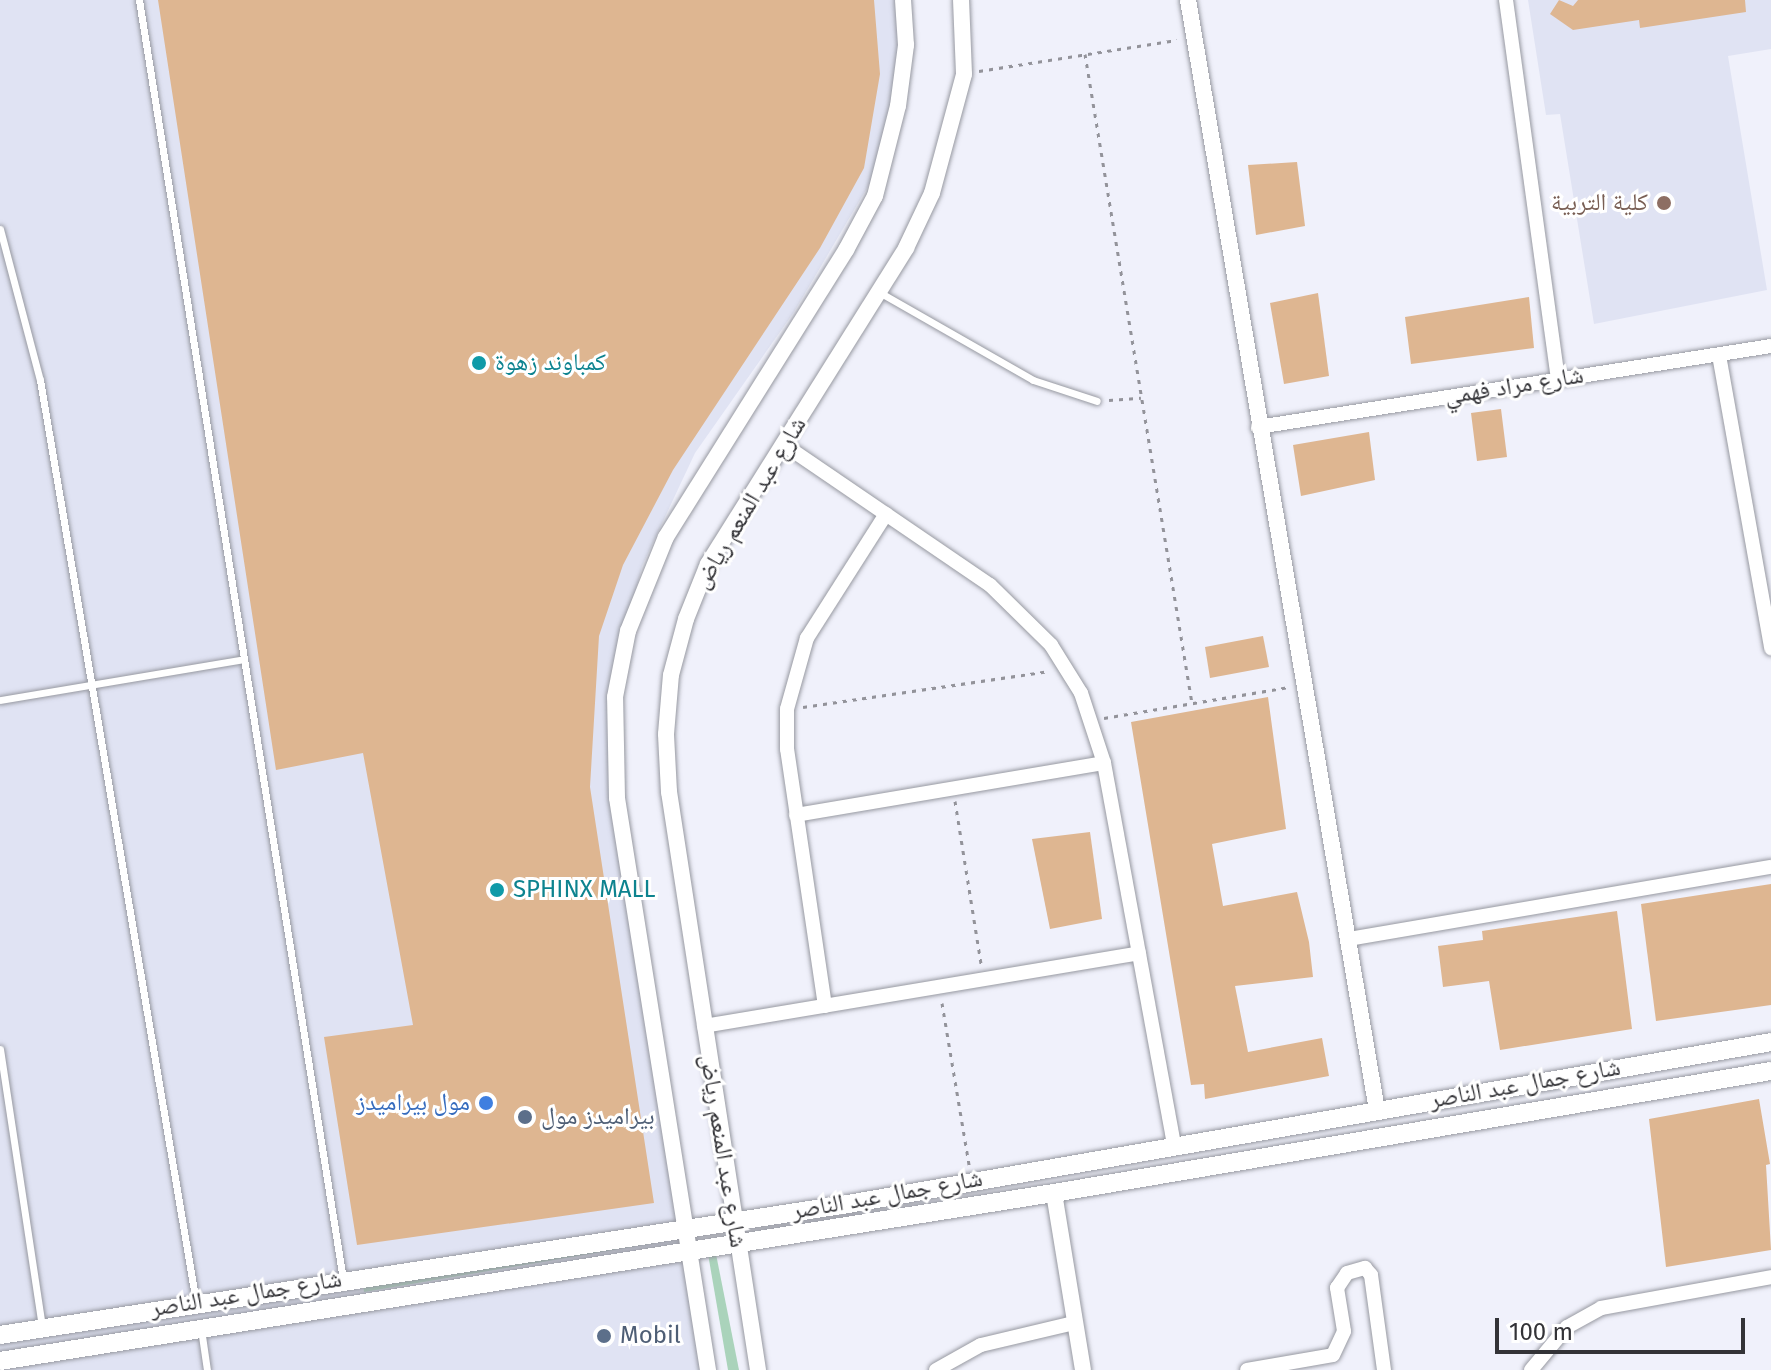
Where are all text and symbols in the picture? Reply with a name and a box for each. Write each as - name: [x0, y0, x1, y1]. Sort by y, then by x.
- place label: كلية التربية: [1551, 189, 1648, 217]
- marker: كلية التربية: [1655, 194, 1673, 212]
- place label: كمباوند زهوة: [495, 349, 606, 377]
- marker: كمباوند زهوة: [470, 354, 488, 372]
- street label: شارع مراد فهمي: [1442, 361, 1586, 411]
- street label: شارع عبد المنعم رياض: [687, 412, 813, 594]
- place label: SPHINX MALL: [513, 876, 655, 904]
- marker: SPHINX MALL: [488, 881, 506, 899]
- street label: شارع عبد المنعم رياض: [693, 1052, 753, 1250]
- street label: شارع جمال عبد الناصر: [1427, 1053, 1623, 1115]
- place label: مول بيراميدز: [356, 1089, 470, 1117]
- marker: مول بيراميدز: [477, 1094, 495, 1112]
- place label: بيراميدز مول: [541, 1103, 655, 1131]
- marker: بيراميدز مول: [516, 1108, 534, 1126]
- street label: شارع جمال عبد الناصر: [789, 1164, 985, 1226]
- street label: شارع جمال عبد الناصر: [148, 1265, 344, 1323]
- scale bar: [1499, 1302, 1749, 1352]
- text: 100 m: [1509, 1318, 1573, 1346]
- place label: Mobil: [620, 1322, 681, 1350]
- marker: Mobil: [595, 1327, 613, 1345]

